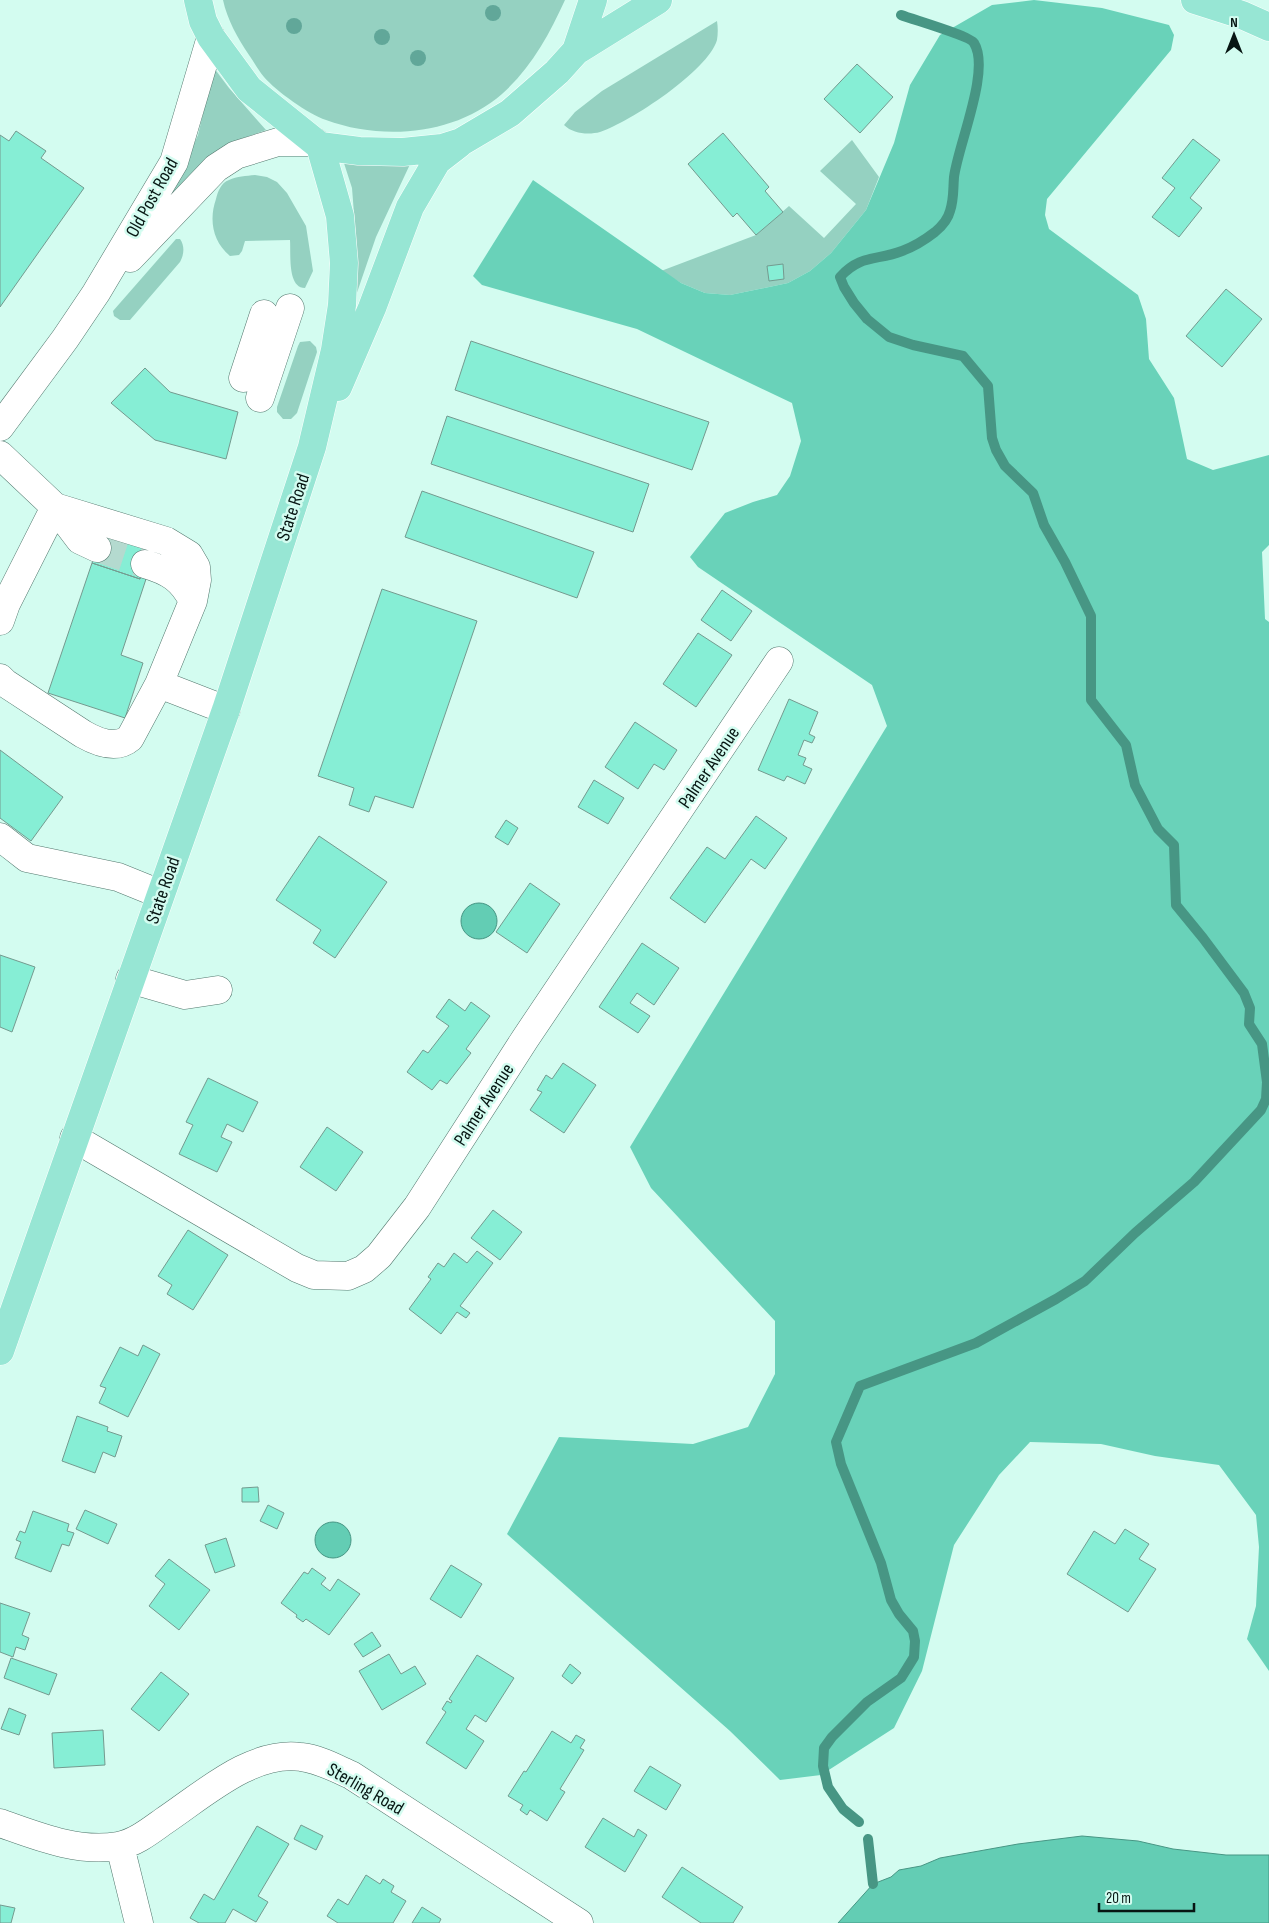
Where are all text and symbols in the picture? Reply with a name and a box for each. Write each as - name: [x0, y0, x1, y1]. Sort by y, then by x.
- north arrow: [1209, 10, 1259, 60]
- text: N: [1230, 14, 1238, 31]
- street label: Old Post Road: [121, 154, 183, 241]
- street label: State Road: [272, 471, 315, 544]
- street label: Palmer Avenue: [674, 723, 745, 813]
- street label: State Road: [141, 854, 186, 927]
- street label: Palmer Avenue: [449, 1059, 519, 1150]
- street label: Sterling Road: [323, 1758, 408, 1820]
- scale bar: [1099, 1880, 1194, 1912]
- text: 20 m: [1106, 1889, 1131, 1908]

